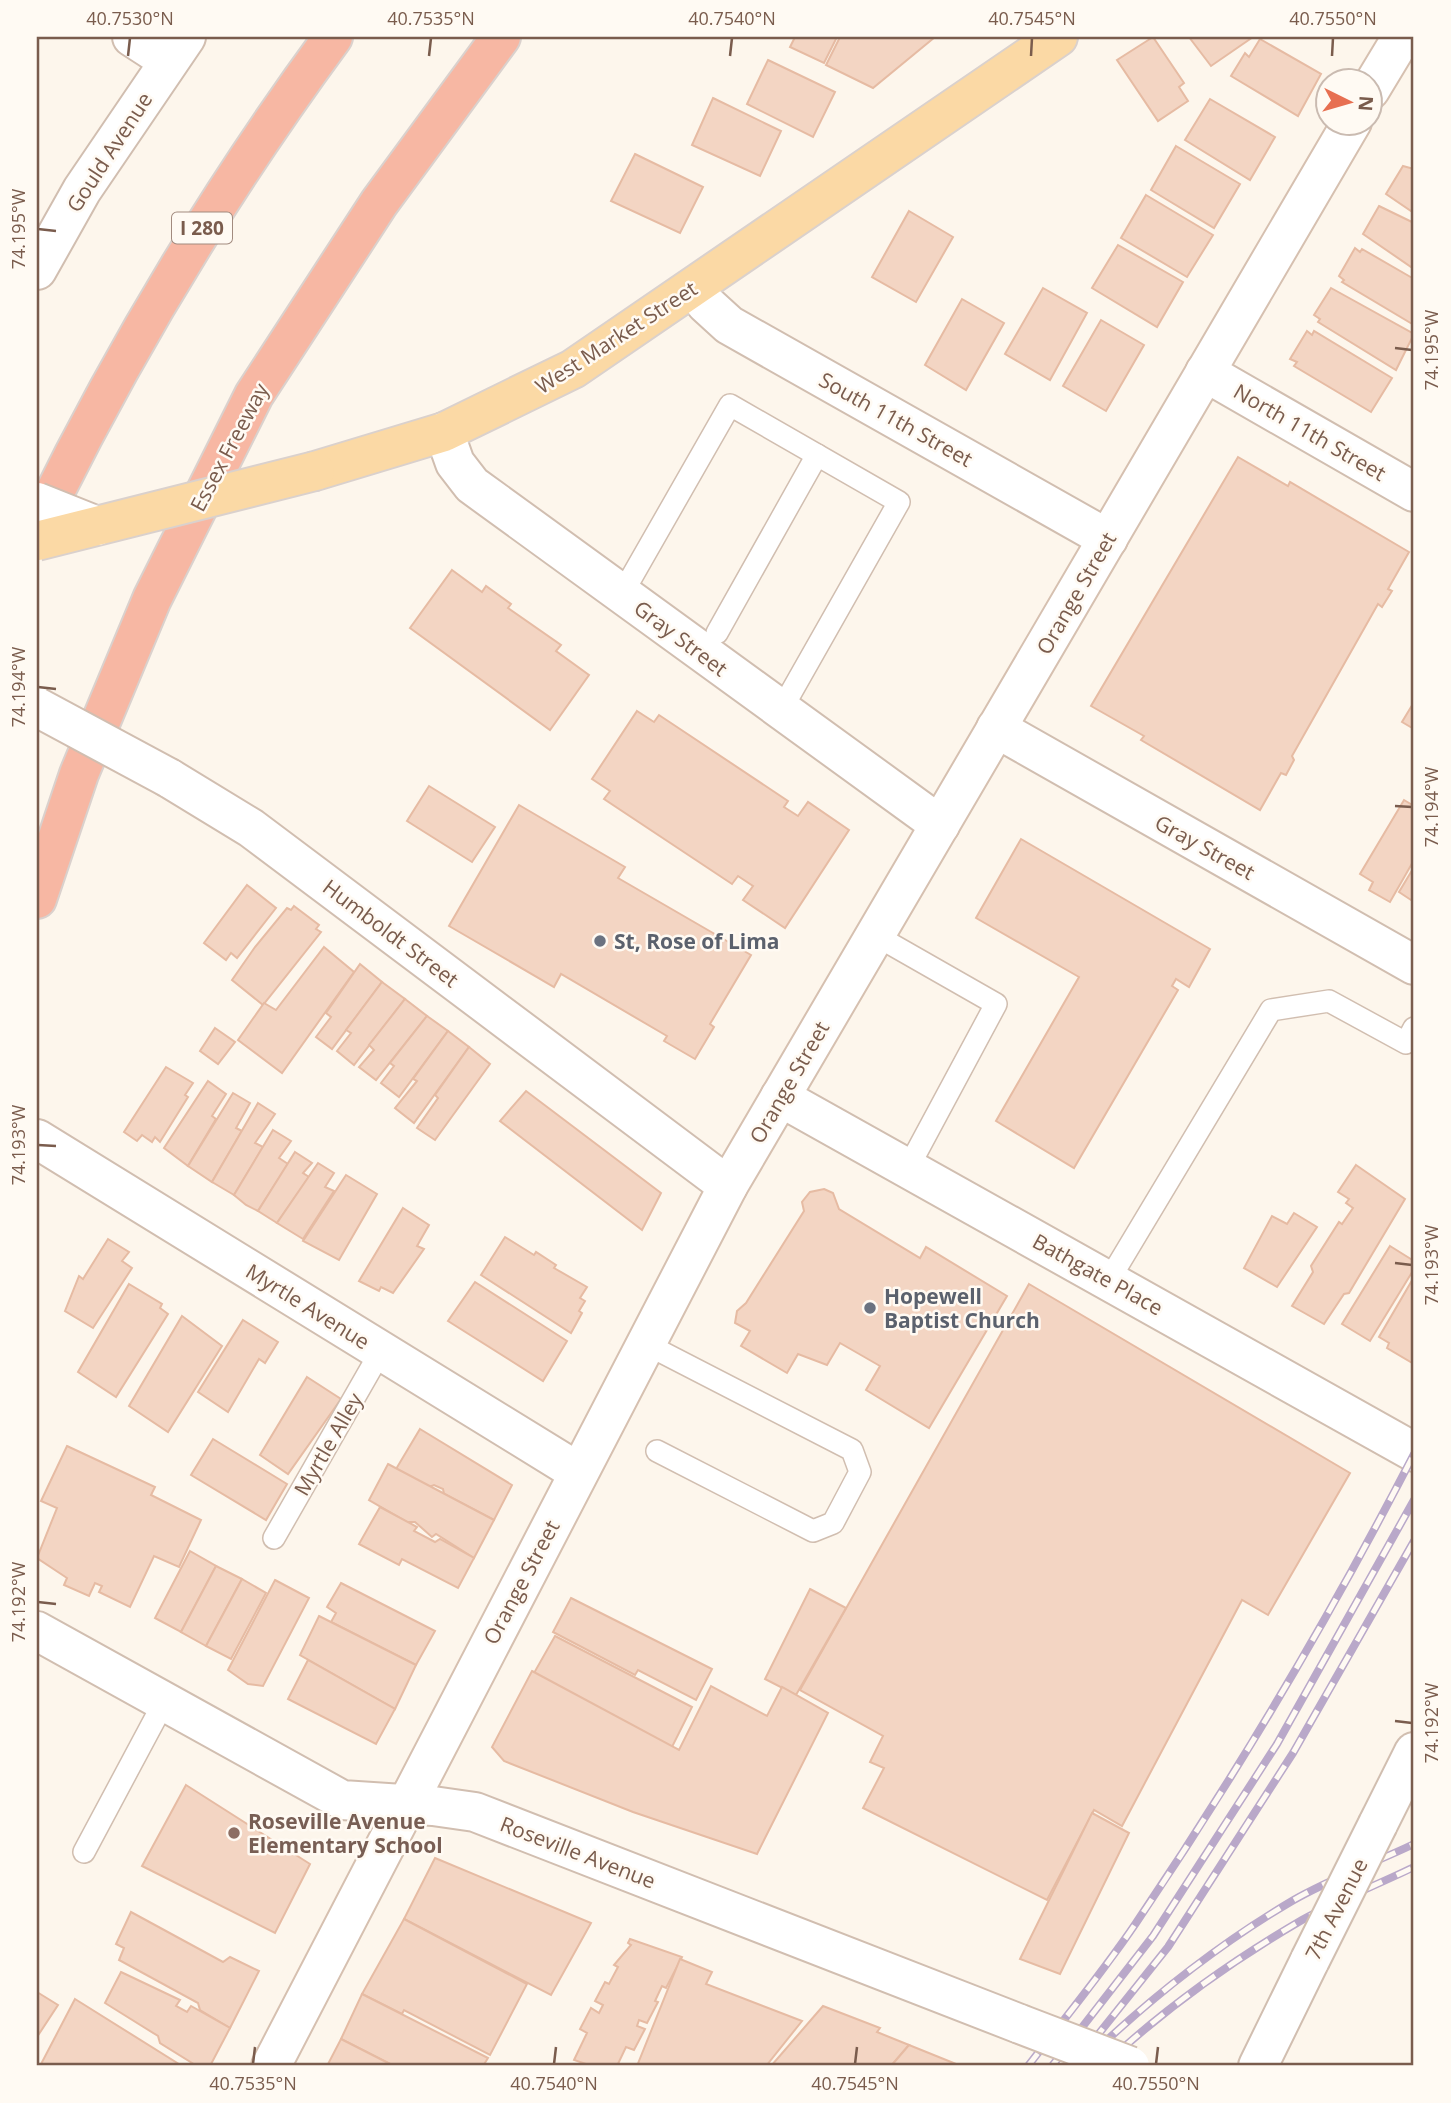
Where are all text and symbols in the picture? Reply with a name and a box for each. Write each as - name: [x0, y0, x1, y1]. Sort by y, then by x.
- text: 40.7530°N: [86, 6, 174, 30]
- text: 40.7535°N: [387, 6, 475, 30]
- text: 40.7540°N: [688, 6, 776, 30]
- text: 40.7545°N: [988, 6, 1076, 30]
- text: 40.7550°N: [1289, 6, 1377, 30]
- north arrow: [1314, 66, 1384, 136]
- street label: Gould Avenue: [60, 87, 158, 217]
- text: N: [1352, 95, 1380, 112]
- text: 74.195°W: [6, 188, 30, 269]
- road number: I 280: [172, 212, 232, 244]
- street label: West Market Street: [530, 274, 702, 400]
- text: 74.195°W: [1419, 309, 1443, 390]
- street label: South 11th Street: [814, 365, 978, 473]
- street label: North 11th Street: [1229, 377, 1391, 487]
- street label: Essex Freeway: [183, 378, 275, 516]
- street label: Orange Street: [1030, 527, 1122, 659]
- street label: Gray Street: [629, 594, 733, 682]
- text: 74.194°W: [6, 646, 30, 727]
- text: 74.194°W: [1419, 766, 1443, 847]
- street label: Gray Street: [1150, 808, 1260, 886]
- street label: Humboldt Street: [317, 873, 465, 993]
- place label: St, Rose of Lima: [614, 927, 779, 955]
- marker: St, Rose of Lima: [592, 933, 608, 949]
- street label: Orange Street: [743, 1016, 835, 1148]
- text: 74.193°W: [6, 1104, 30, 1185]
- text: 74.193°W: [1419, 1224, 1443, 1305]
- street label: Bathgate Place: [1028, 1227, 1168, 1321]
- street label: Myrtle Avenue: [241, 1257, 375, 1355]
- place label: Hopewell Baptist Church: [884, 1282, 1040, 1334]
- marker: Hopewell Baptist Church: [862, 1300, 878, 1316]
- street label: Myrtle Alley: [287, 1387, 369, 1500]
- street label: Orange Street: [477, 1515, 565, 1649]
- text: 74.192°W: [6, 1561, 30, 1642]
- text: 74.192°W: [1419, 1682, 1443, 1763]
- place label: Roseville Avenue Elementary School: [248, 1807, 443, 1859]
- street label: Roseville Avenue: [496, 1810, 660, 1894]
- marker: Roseville Avenue Elementary School: [226, 1825, 242, 1841]
- street label: 7th Avenue: [1298, 1853, 1374, 1965]
- text: 40.7535°N: [209, 2071, 297, 2095]
- text: 40.7540°N: [510, 2071, 598, 2095]
- text: 40.7545°N: [811, 2071, 899, 2095]
- text: 40.7550°N: [1112, 2071, 1200, 2095]

